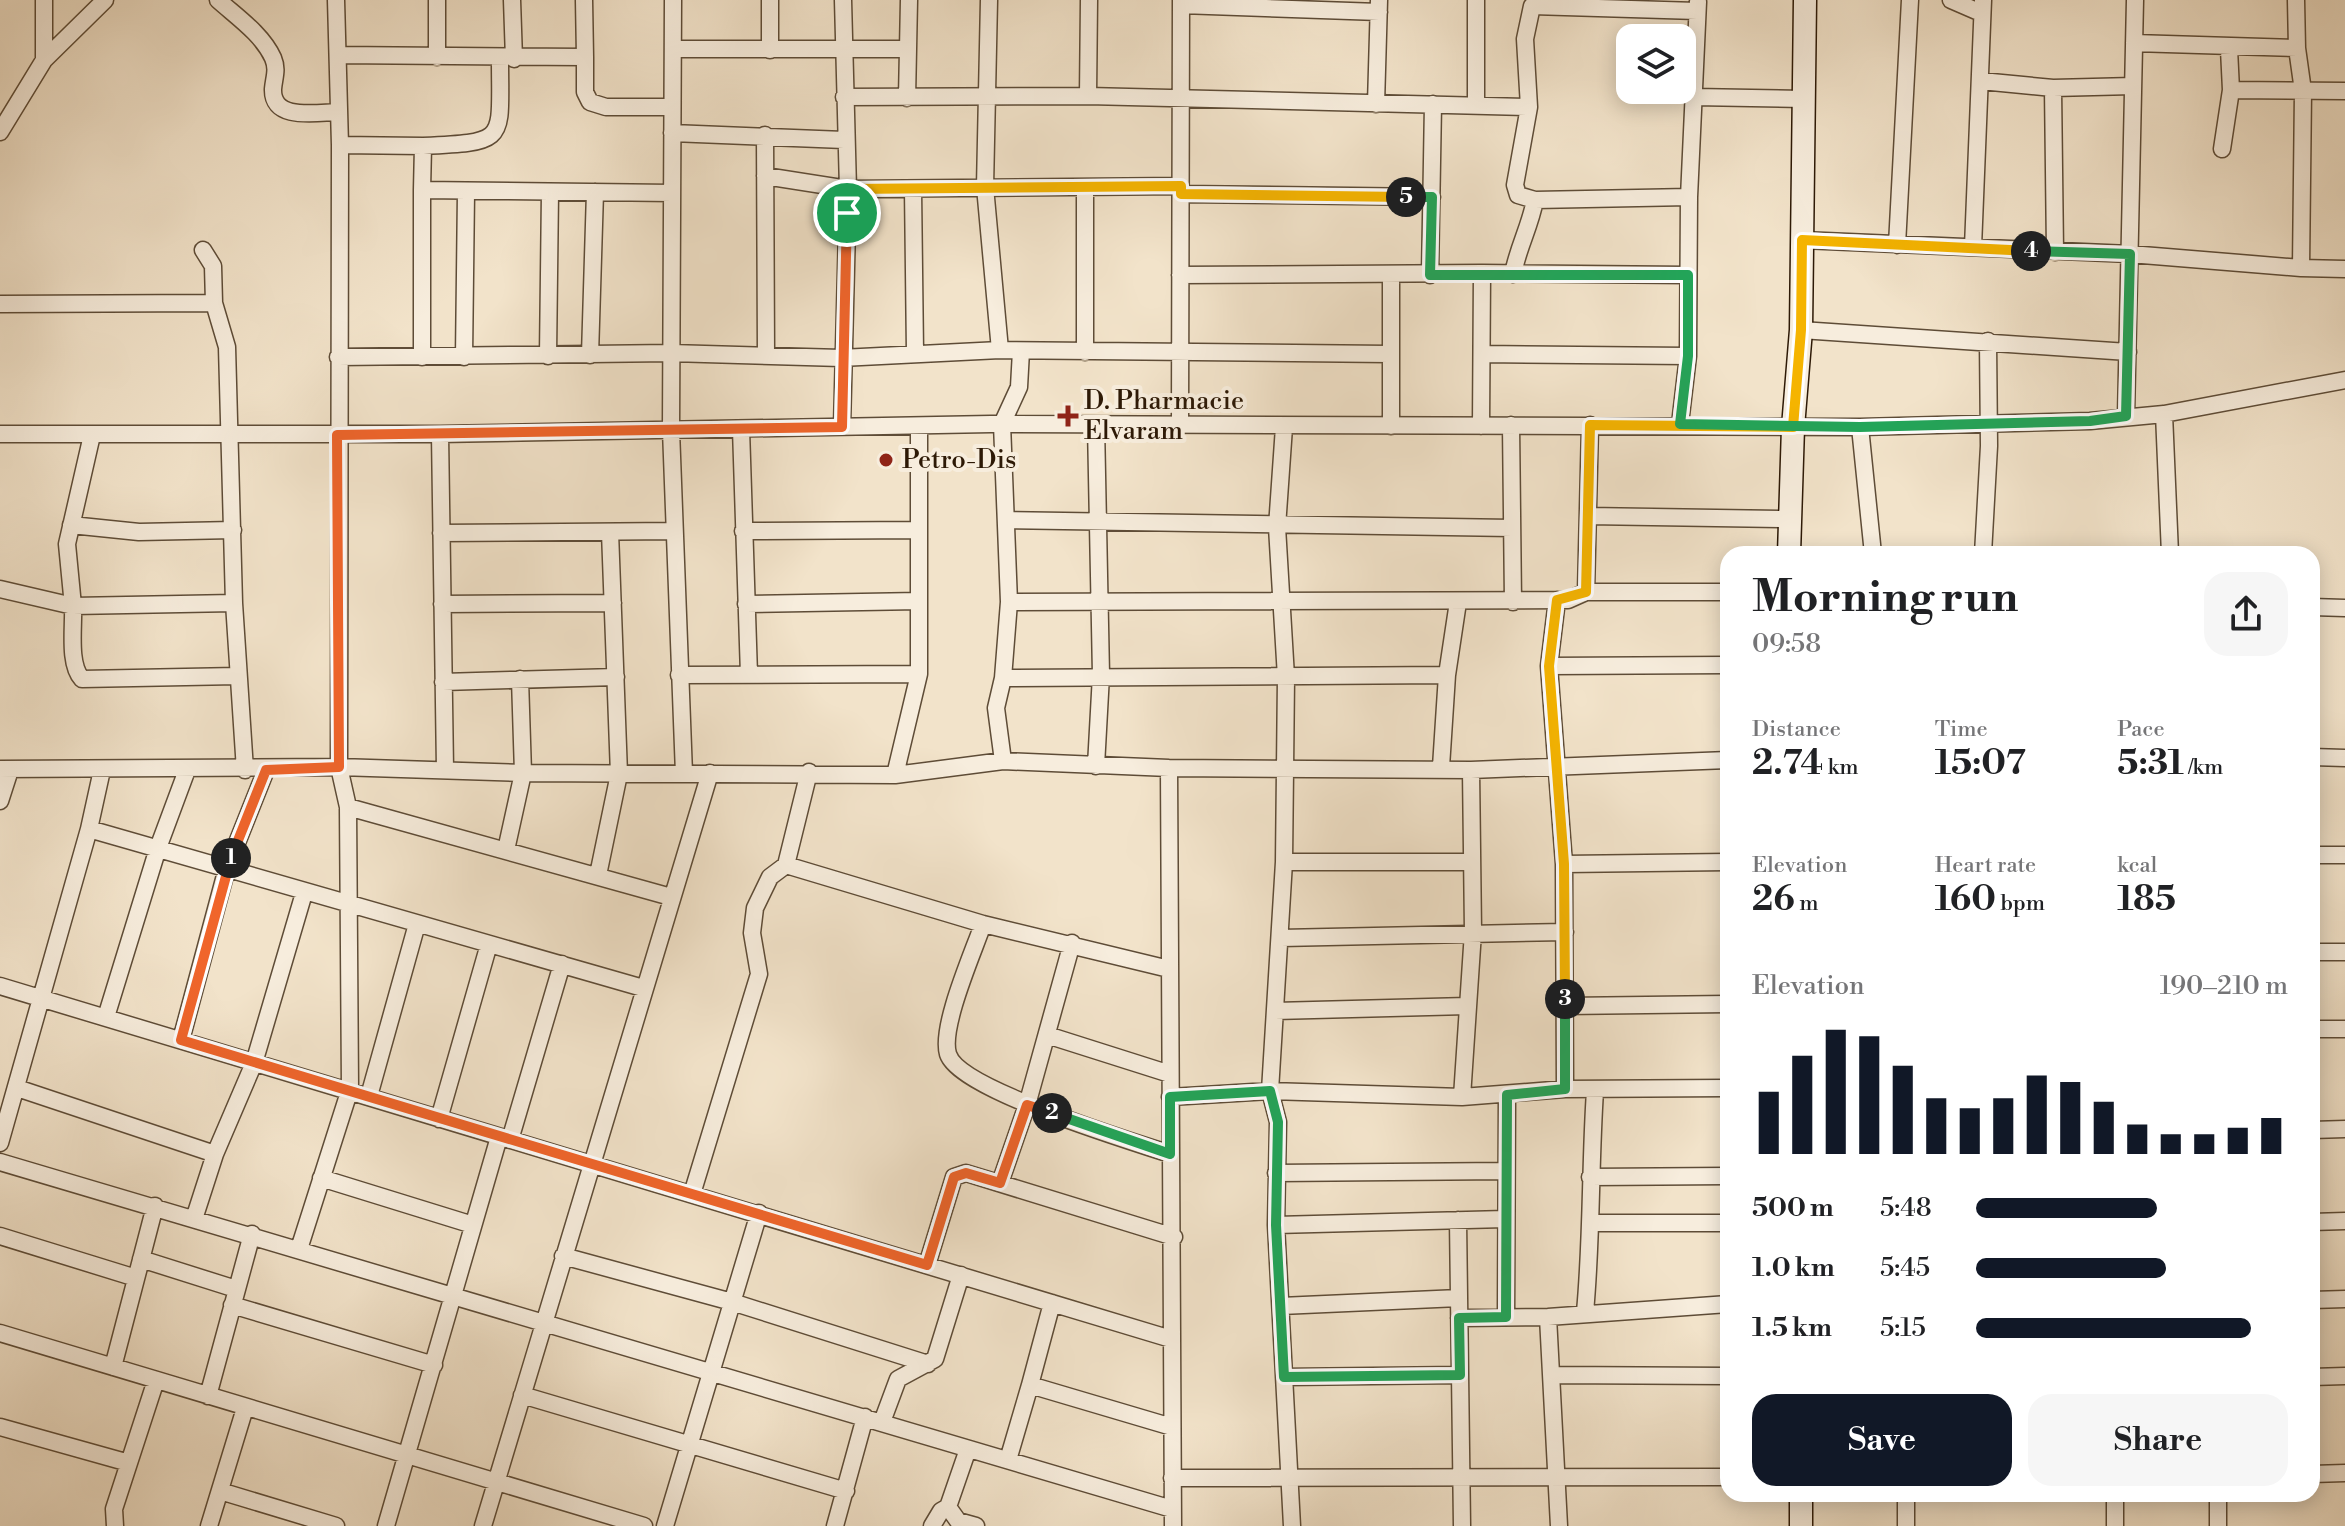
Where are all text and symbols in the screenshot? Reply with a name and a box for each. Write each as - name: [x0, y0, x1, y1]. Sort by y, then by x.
- map controls: [1616, 24, 1696, 104]
- button: layers: [1616, 24, 1696, 104]
- pin: 5: [1386, 177, 1426, 217]
- pin: [813, 179, 881, 247]
- text: 5: [1399, 183, 1413, 210]
- icon: arrive: [825, 191, 869, 235]
- pin: 4: [2011, 231, 2051, 271]
- text: 4: [2024, 237, 2038, 264]
- place label: D. Pharmacie Elvaram: [1084, 385, 1244, 447]
- marker: D. Pharmacie Elvaram: [1059, 407, 1077, 425]
- place label: Petro-Dis: [902, 444, 1016, 476]
- marker: Petro-Dis: [877, 451, 895, 469]
- text: Morning run: [1752, 570, 2018, 625]
- button: share: [2204, 572, 2288, 656]
- text: 09:58: [1752, 628, 1821, 660]
- text: Distance: [1752, 716, 1841, 743]
- text: Time: [1935, 716, 1988, 743]
- text: Pace: [2117, 716, 2165, 743]
- text: 2.74: [1752, 743, 1823, 785]
- text: 15:07: [1935, 743, 2026, 785]
- text: 5:31: [2117, 743, 2184, 785]
- text: km: [1823, 754, 1859, 781]
- text: /km: [2184, 754, 2223, 781]
- pin: 1: [211, 838, 251, 878]
- text: 1: [226, 844, 236, 871]
- text: Elevation: [1752, 852, 1847, 879]
- text: Heart rate: [1935, 852, 2036, 879]
- text: kcal: [2117, 852, 2157, 879]
- text: 26: [1752, 879, 1795, 921]
- text: 160: [1935, 879, 1996, 921]
- text: 185: [2117, 879, 2176, 921]
- text: m: [1795, 890, 1818, 917]
- text: bpm: [1996, 890, 2045, 917]
- text: Elevation: [1752, 970, 1865, 1002]
- text: 190–210 m: [2160, 970, 2288, 1002]
- pin: 3: [1545, 979, 1585, 1019]
- text: 3: [1558, 985, 1572, 1012]
- pin: 2: [1032, 1093, 1072, 1133]
- text: 2: [1045, 1099, 1059, 1126]
- text: 500 m: [1752, 1192, 1834, 1224]
- text: 5:48: [1880, 1192, 1932, 1224]
- text: 1.0 km: [1752, 1252, 1835, 1284]
- text: 5:45: [1880, 1252, 1930, 1284]
- text: 1.5 km: [1752, 1312, 1832, 1344]
- text: 5:15: [1880, 1312, 1926, 1344]
- button: Save: [1752, 1394, 2012, 1486]
- button: Share: [2028, 1394, 2288, 1486]

